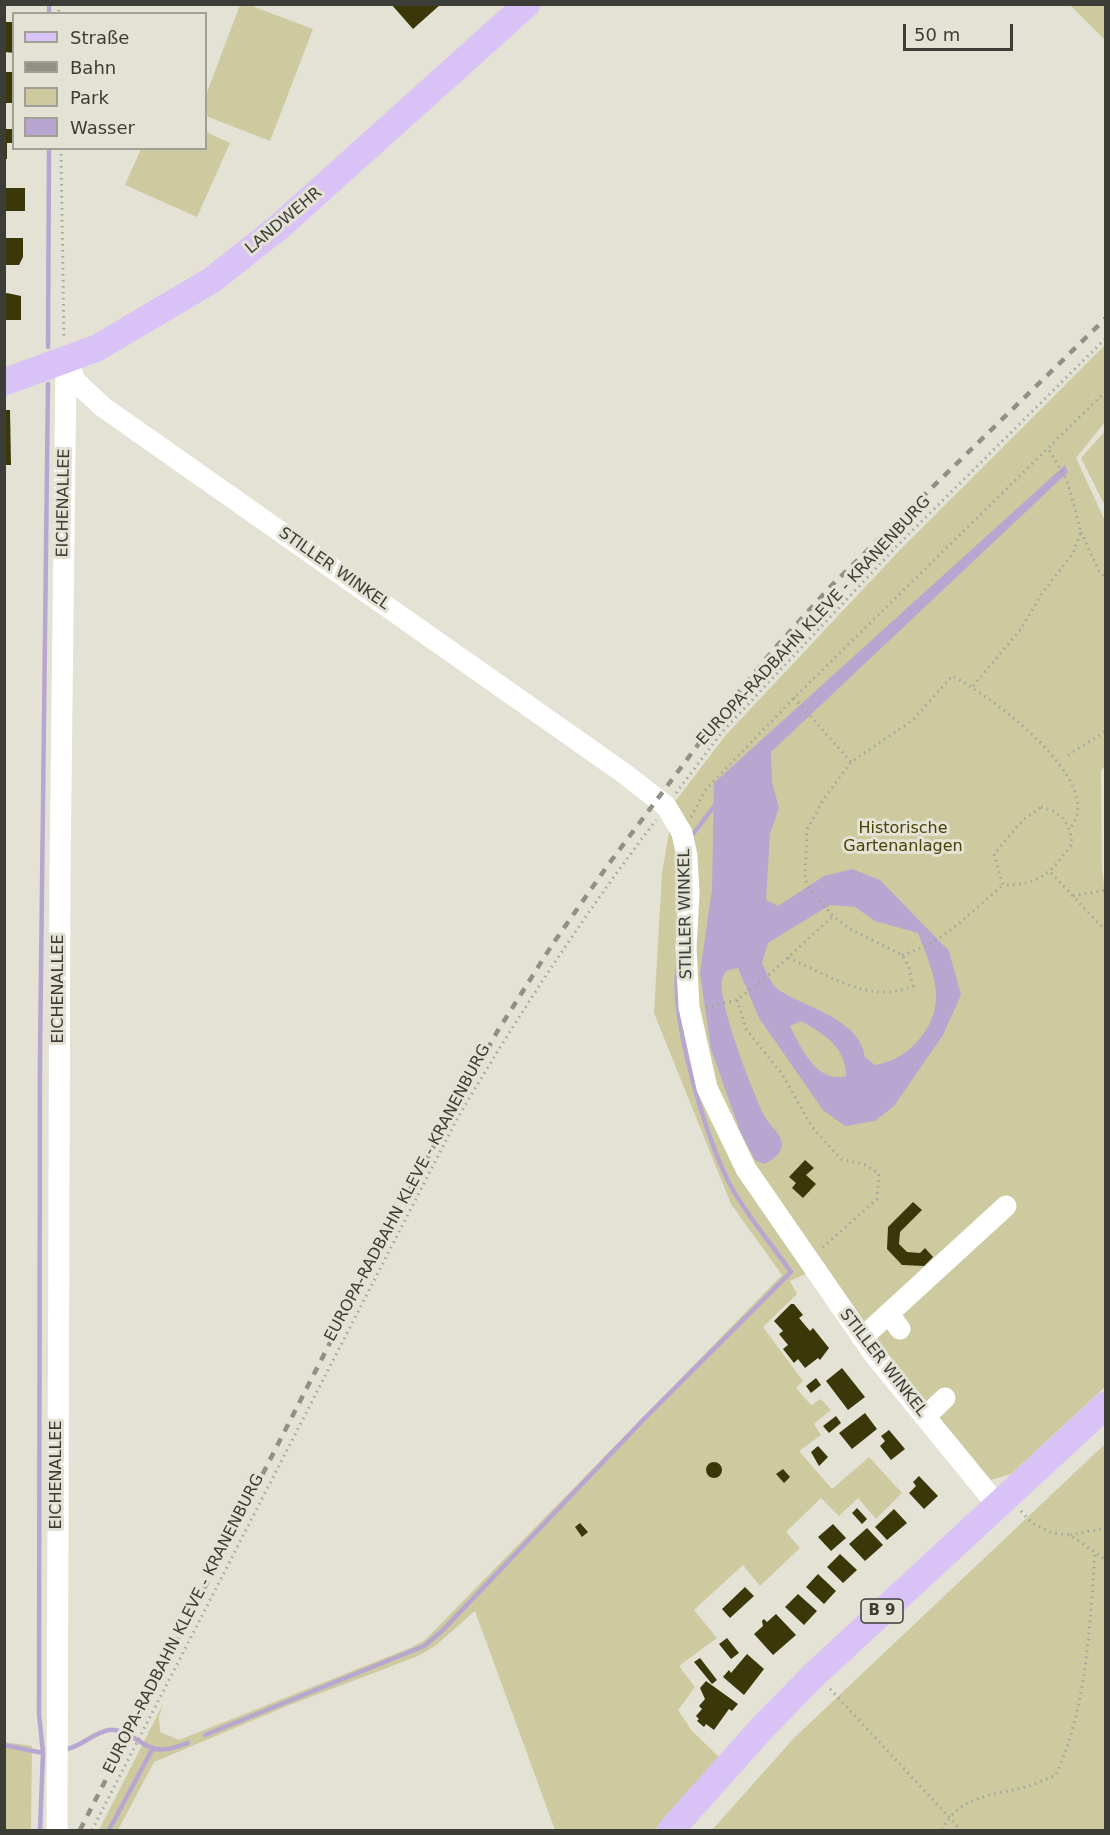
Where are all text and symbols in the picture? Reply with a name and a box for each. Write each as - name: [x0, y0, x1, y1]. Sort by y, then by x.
- legend: [12, 12, 207, 150]
- scale bar: [906, 12, 1016, 50]
- text: 50 m: [914, 24, 960, 45]
- text: Straße: [70, 27, 129, 48]
- text: Bahn: [70, 57, 116, 78]
- text: Park: [70, 87, 109, 108]
- text: Wasser: [70, 117, 135, 138]
- street label: LANDWEHR: [242, 184, 326, 258]
- street label: EICHENALLEE: [53, 448, 75, 558]
- street label: EUROPA-RADBAHN KLEVE - KRANENBURG: [693, 492, 935, 750]
- street label: STILLER WINKEL: [275, 524, 393, 614]
- park label: Historische Gartenanlagen: [843, 819, 963, 857]
- street label: STILLER WINKEL: [675, 848, 697, 980]
- street label: EICHENALLEE: [49, 934, 69, 1044]
- street label: EUROPA-RADBAHN KLEVE - KRANENBURG: [321, 1041, 495, 1345]
- street label: STILLER WINKEL: [835, 1306, 931, 1420]
- street label: EICHENALLEE: [47, 1420, 67, 1530]
- street label: EUROPA-RADBAHN KLEVE - KRANENBURG: [100, 1471, 268, 1777]
- road number: B 9: [861, 1599, 903, 1623]

